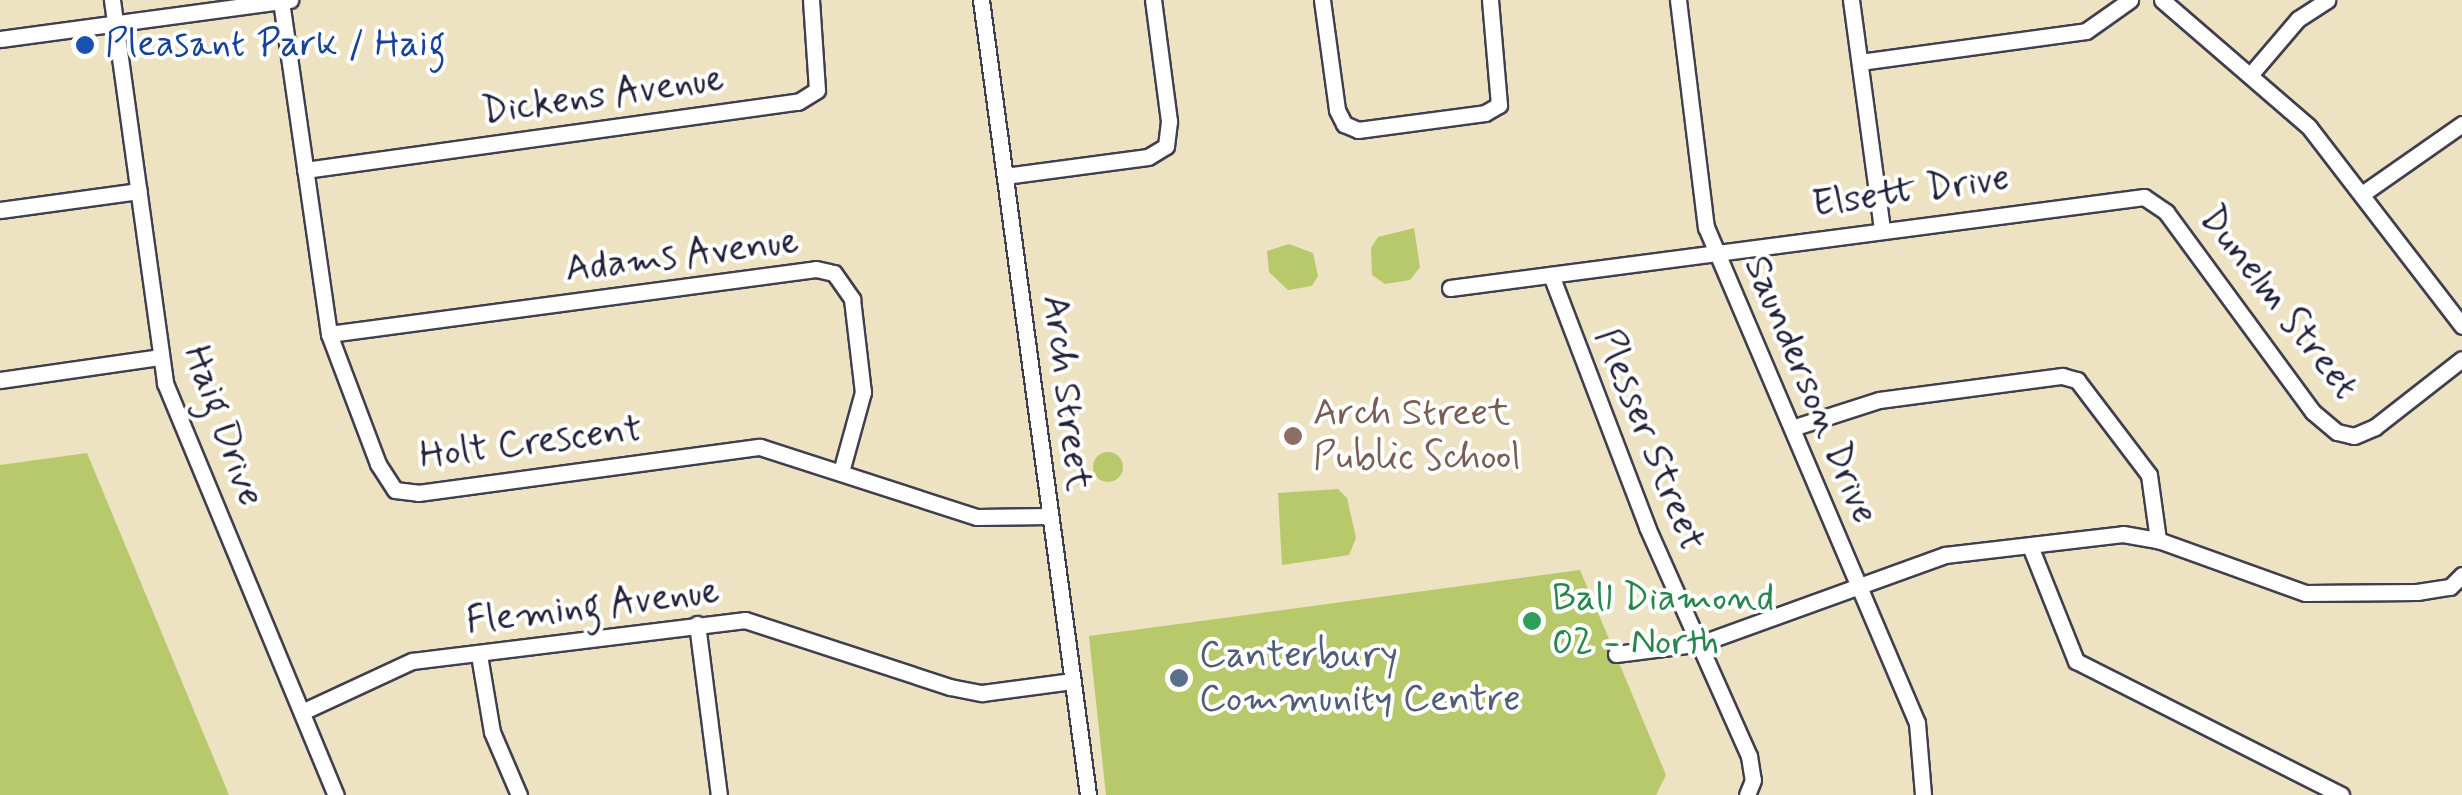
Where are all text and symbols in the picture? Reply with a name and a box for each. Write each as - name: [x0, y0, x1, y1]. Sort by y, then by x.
- place label: Pleasant Park / Haig: [105, 22, 439, 68]
- marker: Pleasant Park / Haig: [74, 34, 96, 56]
- street label: Dickens Avenue: [474, 56, 732, 136]
- street label: Elsett Drive: [1809, 156, 2013, 228]
- street label: Dunelm Street: [2186, 195, 2370, 411]
- street label: Adams Avenue: [559, 219, 805, 293]
- street label: Saunderson Drive: [1733, 249, 1887, 531]
- street label: Arch Street: [1031, 292, 1101, 494]
- street label: Plesser Street: [1584, 323, 1714, 557]
- street label: Haig Drive: [173, 341, 273, 511]
- place label: Arch Street Public School: [1313, 391, 1522, 480]
- street label: Holt Crescent: [417, 407, 645, 479]
- marker: Arch Street Public School: [1282, 425, 1304, 447]
- street label: Fleming Avenue: [459, 568, 727, 646]
- place label: Ball Diamond 02 - North: [1552, 576, 1774, 666]
- marker: Ball Diamond 02 - North: [1521, 610, 1543, 632]
- place label: Canterbury Community Centre: [1199, 633, 1521, 722]
- marker: Canterbury Community Centre: [1168, 667, 1190, 689]

